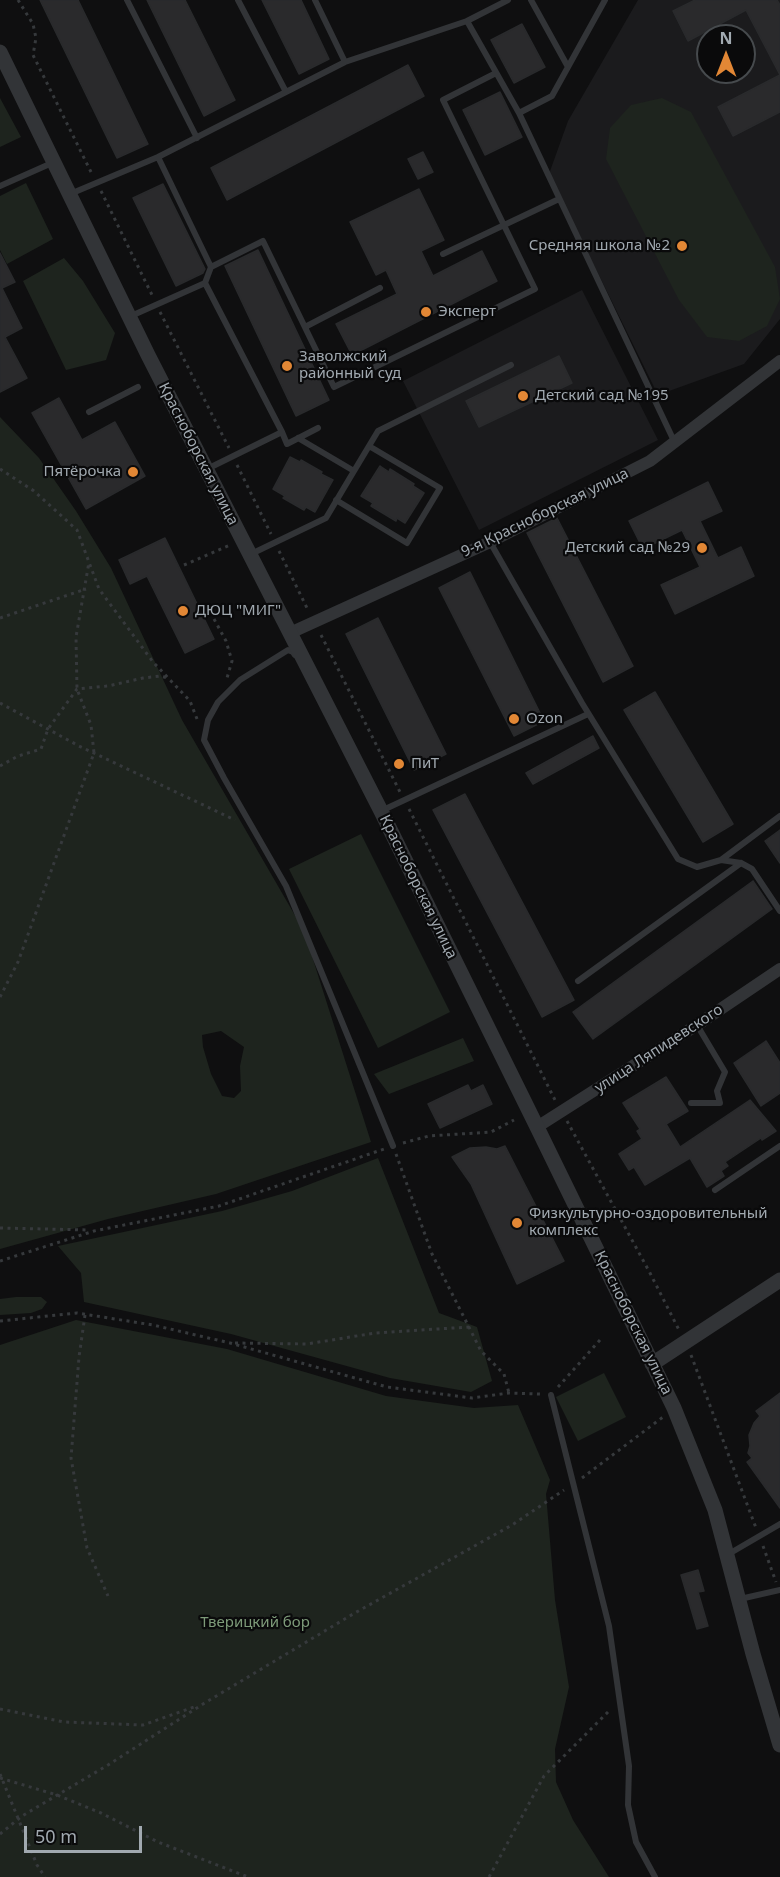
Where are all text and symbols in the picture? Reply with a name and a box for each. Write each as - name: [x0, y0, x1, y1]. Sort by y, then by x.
- north arrow: [696, 24, 756, 84]
- text: N: [719, 27, 733, 49]
- place label: Средняя школа №2: [529, 237, 670, 255]
- marker: Средняя школа №2: [675, 239, 689, 253]
- place label: Эксперт: [438, 303, 496, 321]
- marker: Эксперт: [419, 305, 433, 319]
- place label: Заволжский районный суд: [299, 348, 401, 383]
- marker: Заволжский районный суд: [280, 359, 294, 373]
- street label: Красноборская улица: [154, 380, 242, 528]
- place label: Детский сад №195: [535, 387, 669, 405]
- marker: Детский сад №195: [516, 389, 530, 403]
- place label: Пятёрочка: [44, 463, 121, 481]
- marker: Пятёрочка: [126, 465, 140, 479]
- street label: 9-я Красноборская улица: [458, 465, 632, 561]
- place label: Детский сад №29: [565, 539, 690, 557]
- marker: Детский сад №29: [695, 541, 709, 555]
- place label: ДЮЦ "МИГ": [195, 602, 281, 620]
- marker: ДЮЦ "МИГ": [176, 604, 190, 618]
- place label: Ozon: [526, 710, 563, 728]
- marker: Ozon: [507, 712, 521, 726]
- place label: ПиТ: [411, 755, 439, 773]
- marker: ПиТ: [392, 757, 406, 771]
- street label: Красноборская улица: [375, 812, 461, 962]
- street label: улица Ляпидевского: [592, 1001, 726, 1097]
- place label: Физкультурно-оздоровительный комплекс: [529, 1205, 768, 1240]
- marker: Физкультурно-оздоровительный комплекс: [510, 1216, 524, 1230]
- street label: Красноборская улица: [590, 1248, 676, 1398]
- park label: Тверицкий бор: [200, 1614, 310, 1632]
- scale bar: [27, 1814, 146, 1852]
- text: 50 m: [35, 1824, 77, 1848]

